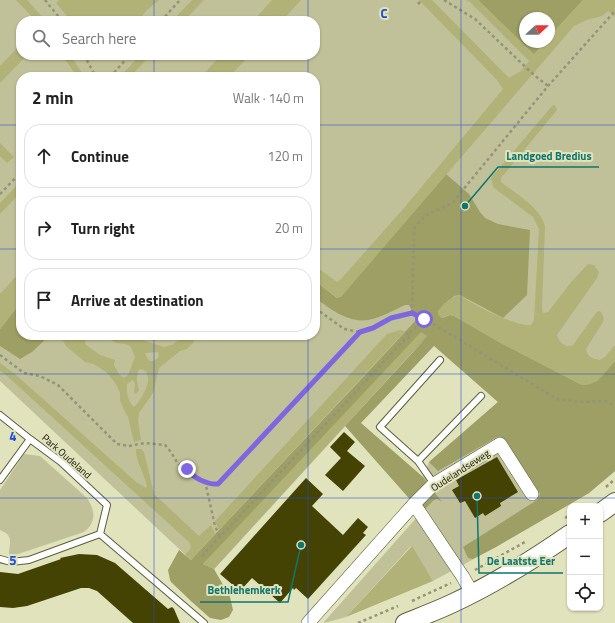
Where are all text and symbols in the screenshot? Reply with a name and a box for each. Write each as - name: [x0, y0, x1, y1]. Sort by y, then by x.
- text: C: [380, 3, 388, 23]
- north arrow: [519, 12, 555, 48]
- search box: [16, 16, 320, 60]
- icon: search: [30, 27, 52, 49]
- text: Search here: [62, 27, 136, 50]
- text: 2 min: [32, 85, 73, 111]
- text: Walk · 140 m: [233, 88, 304, 108]
- callout: Landgoed Bredius: [498, 144, 599, 167]
- icon: ahead: [33, 145, 55, 167]
- text: Continue: [71, 145, 129, 168]
- text: 120 m: [267, 146, 303, 166]
- text: Landgoed Bredius: [506, 148, 592, 164]
- icon: right: [33, 217, 55, 239]
- text: Turn right: [71, 217, 135, 240]
- text: 20 m: [275, 218, 303, 238]
- icon: arrive: [33, 289, 55, 311]
- text: Arrive at destination: [71, 289, 204, 312]
- route start: [415, 310, 433, 328]
- text: 4: [9, 426, 17, 446]
- street label: Park Oudeland: [39, 431, 95, 482]
- street label: Oudelandseweg: [428, 446, 493, 495]
- route end: [178, 460, 196, 478]
- map controls: [567, 503, 603, 611]
- button: +: [567, 503, 603, 539]
- button: −: [567, 539, 603, 575]
- text: 5: [9, 550, 17, 570]
- callout: De Laatste Eer: [479, 550, 563, 573]
- text: De Laatste Eer: [487, 553, 555, 569]
- button: locate: [567, 575, 603, 611]
- callout: Bethlehemkerk: [200, 579, 288, 602]
- text: Bethlehemkerk: [208, 582, 281, 598]

